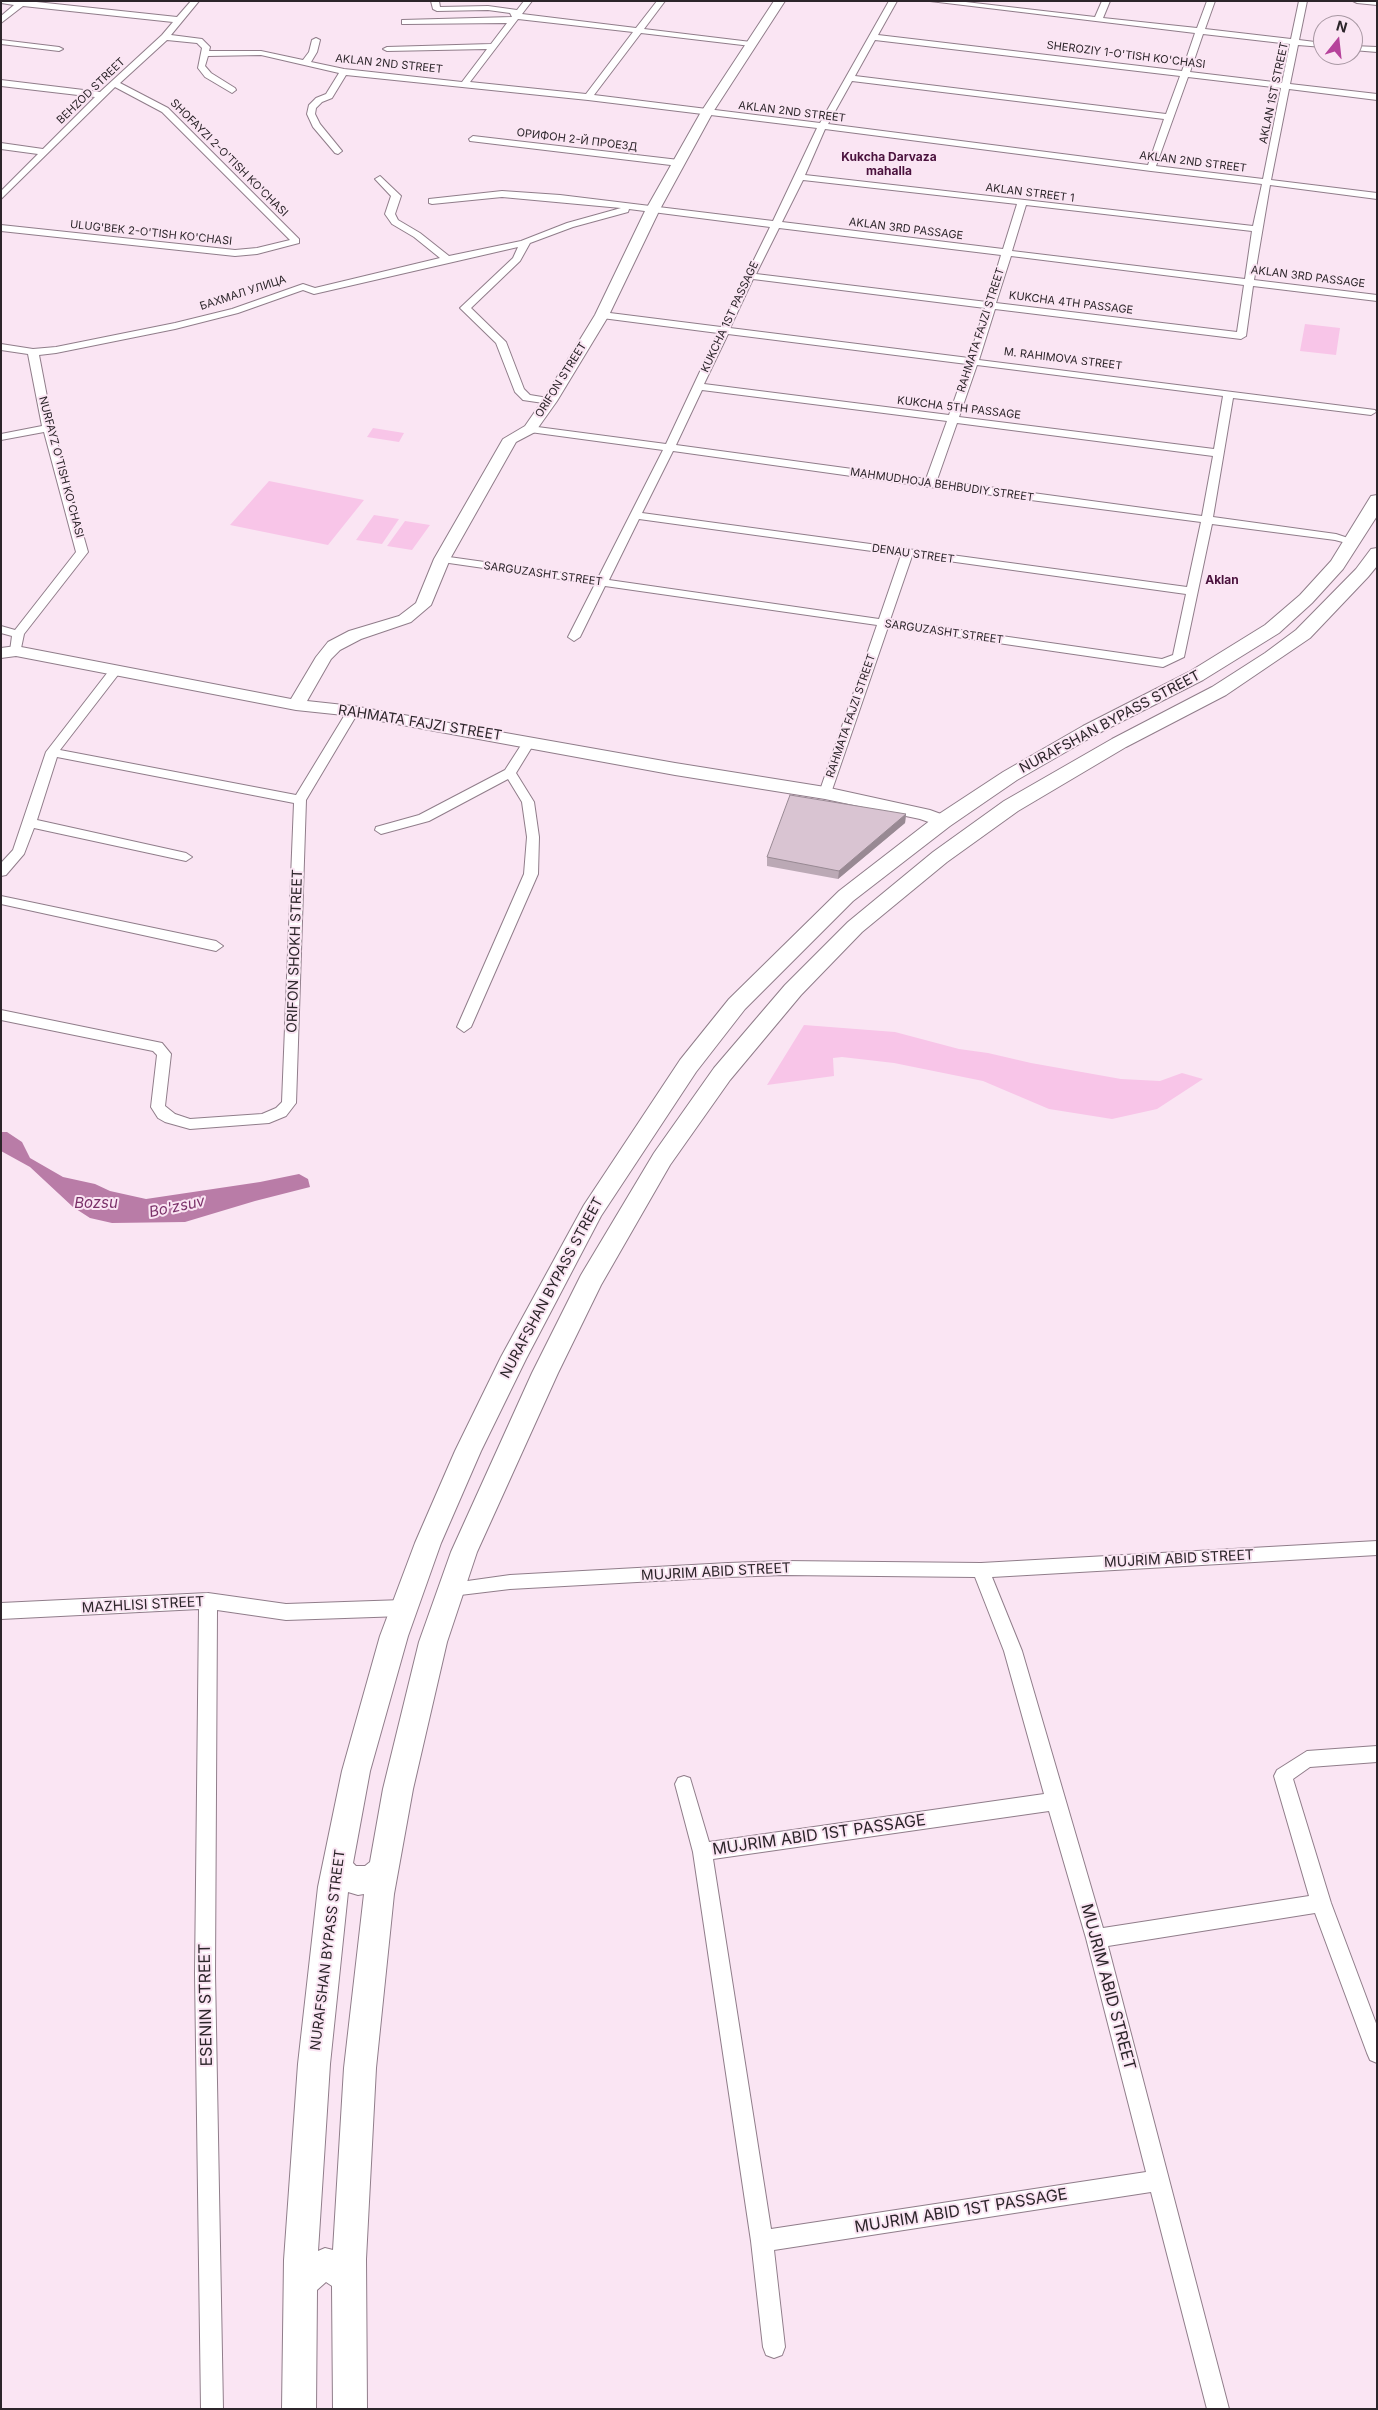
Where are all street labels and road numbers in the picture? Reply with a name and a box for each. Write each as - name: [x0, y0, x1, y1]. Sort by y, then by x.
- street label: SHEROZIY 1-O'TISH KO'CHASI: [1046, 39, 1206, 71]
- street label: AKLAN 1ST STREET: [1257, 41, 1291, 145]
- street label: АKLАN 2ND STREET: [335, 52, 443, 76]
- street label: BEHZOD STREET: [54, 55, 128, 127]
- street label: SHOFAYZI 2-O'TISH KO'CHASI: [168, 97, 290, 219]
- street label: АKLАN 2ND STREET: [738, 99, 846, 125]
- street label: ОРИФОН 2-Й ПРОЕЗД: [516, 126, 638, 154]
- street label: АKLАN 2ND STREET: [1139, 149, 1247, 175]
- street label: АKLАN STREET 1: [985, 181, 1075, 205]
- street label: АKLАN 3RD PASSAGE: [848, 215, 964, 243]
- street label: ULUG'BEK 2-O'TISH KO'CHASI: [69, 218, 233, 248]
- street label: KUKCHA 1ST PASSAGE: [698, 259, 762, 375]
- street label: АKLАN 3RD PASSAGE: [1250, 263, 1366, 291]
- street label: RAHMATA FAJZI STREET: [955, 266, 1007, 394]
- street label: БАХМАЛ УЛИЦА: [198, 273, 288, 313]
- street label: KUKCHA 4TH PASSAGE: [1008, 289, 1134, 317]
- street label: ORIFON STREET: [533, 340, 589, 420]
- street label: M. RAHIMOVA STREET: [1003, 345, 1123, 373]
- street label: KUKCHA 5TH PASSAGE: [896, 394, 1022, 422]
- street label: NURFAYZ O'TISH KO'CHASI: [36, 395, 86, 539]
- street label: MAHMUDHOJA BEHBUDIY STREET: [849, 466, 1035, 504]
- street label: DENAU STREET: [871, 542, 955, 566]
- street label: SARGUZASHT STREET: [483, 559, 603, 589]
- street label: SARGUZASHT STREET: [884, 617, 1004, 647]
- street label: RAHMATA FAJZI STREET: [824, 652, 878, 780]
- street label: NURAFSHAN BYPASS STREET: [1017, 667, 1203, 777]
- street label: RAHMATA FAJZI STREET: [337, 702, 503, 744]
- street label: ORIFON SHOKH STREET: [284, 869, 306, 1033]
- street label: NURAFSHAN BYPASS STREET: [497, 1195, 607, 1381]
- street label: MUJRIM ABID STREET: [1104, 1547, 1254, 1571]
- street label: MUJRIM ABID STREET: [641, 1560, 791, 1584]
- street label: MAZHLISI STREET: [81, 1593, 205, 1617]
- street label: MUJRIM ABID 1ST PASSAGE: [711, 1811, 927, 1859]
- street label: NURAFSHAN BYPASS STREET: [307, 1849, 349, 2051]
- street label: MUJRIM ABID STREET: [1077, 1902, 1139, 2072]
- street label: ESENIN STREET: [195, 1943, 217, 2067]
- street label: MUJRIM ABID 1ST PASSAGE: [853, 2185, 1069, 2237]

